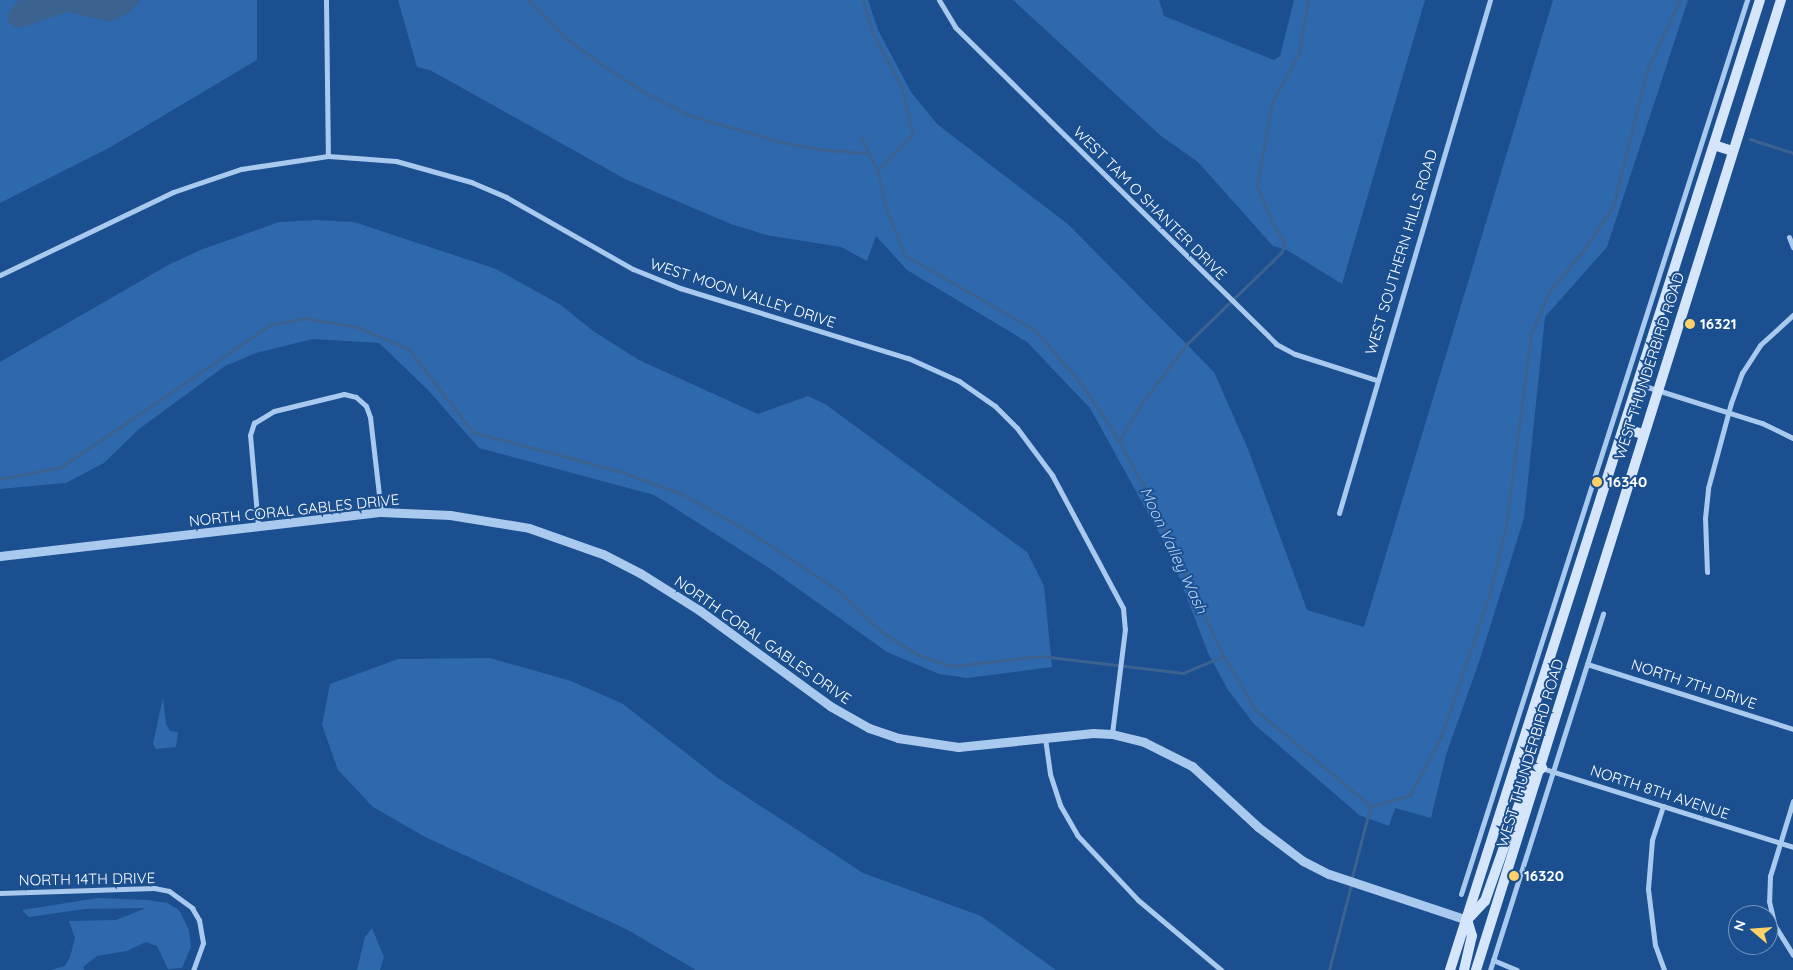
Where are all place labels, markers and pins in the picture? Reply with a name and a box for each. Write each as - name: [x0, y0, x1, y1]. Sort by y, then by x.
- place label: 16321: [1700, 315, 1737, 333]
- marker: 16321: [1684, 318, 1696, 330]
- place label: 16340: [1607, 473, 1647, 491]
- marker: 16340: [1591, 476, 1603, 488]
- place label: 16320: [1524, 867, 1564, 885]
- marker: 16320: [1508, 870, 1520, 882]

